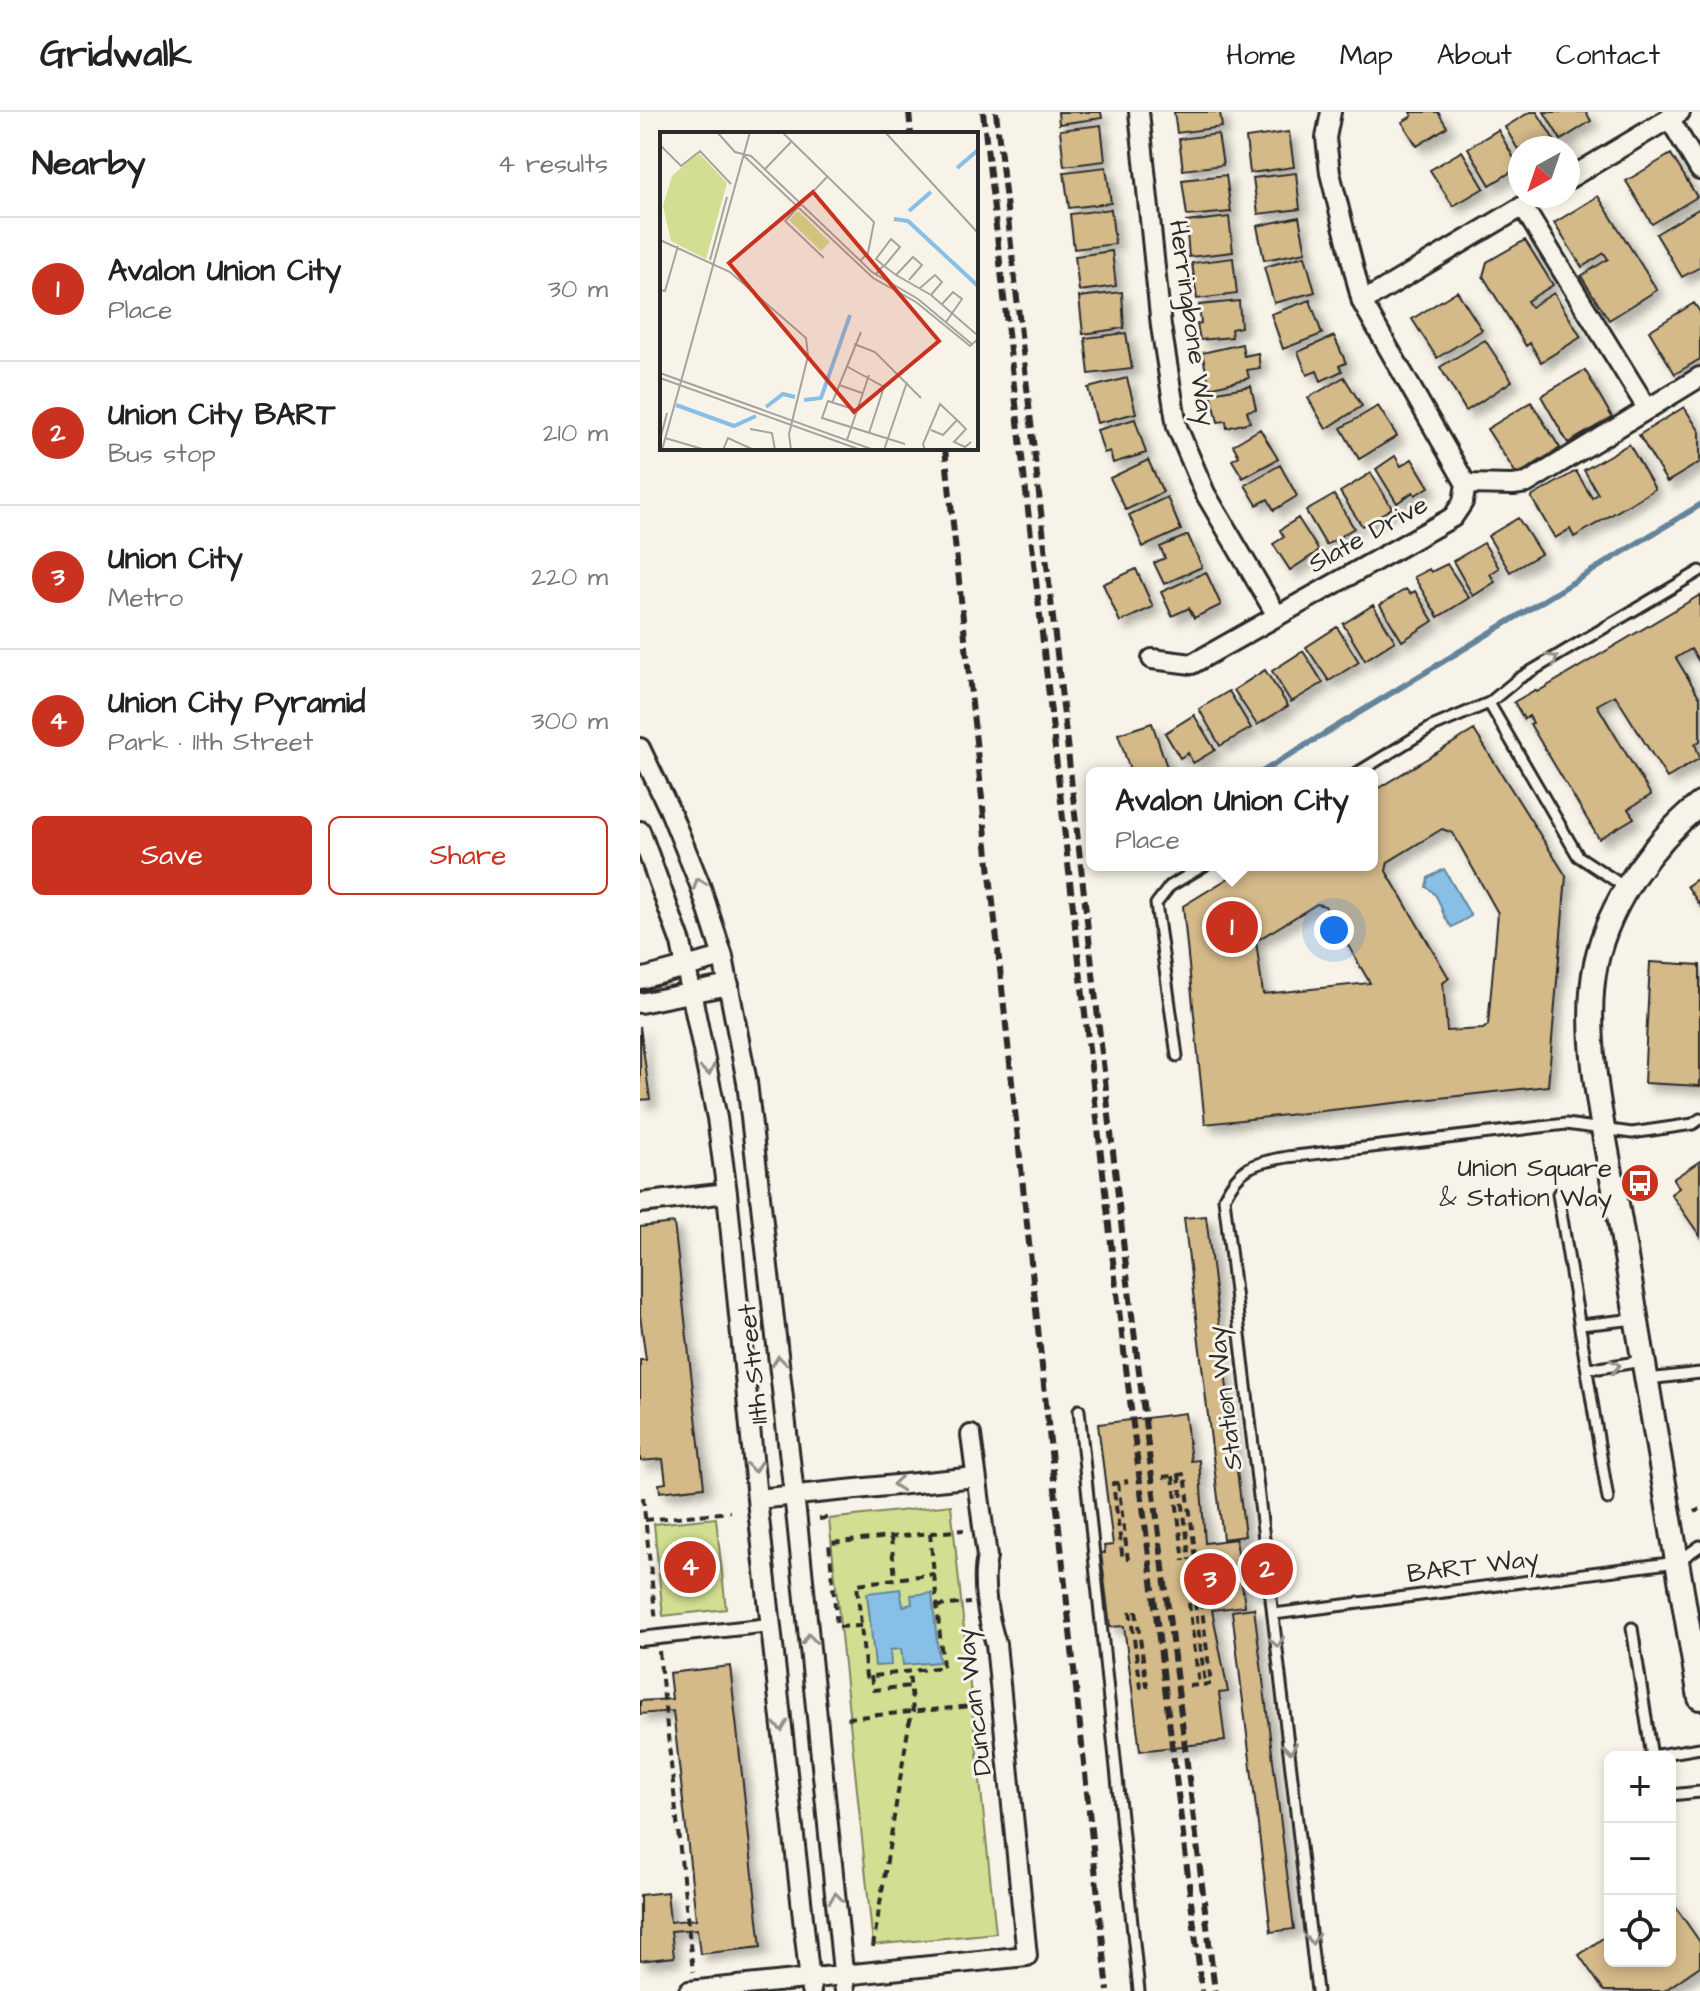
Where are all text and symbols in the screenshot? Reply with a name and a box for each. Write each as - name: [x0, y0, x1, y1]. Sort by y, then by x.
- text: Gridwalk: [40, 29, 192, 81]
- text: Home: [1226, 36, 1296, 75]
- text: Map: [1340, 36, 1393, 75]
- text: About: [1437, 36, 1512, 75]
- text: Contact: [1556, 36, 1660, 75]
- inset map: [660, 132, 978, 450]
- north arrow: [1508, 136, 1580, 208]
- text: Nearby: [32, 140, 146, 188]
- text: 4 results: [498, 146, 608, 182]
- street label: Herringbone Way: [1158, 218, 1224, 429]
- text: Avalon Union City: [108, 250, 341, 292]
- text: 1: [56, 271, 60, 307]
- text: 30 m: [548, 271, 608, 307]
- text: Place: [108, 292, 172, 328]
- text: Union City BART: [108, 394, 335, 436]
- text: 2: [51, 415, 65, 451]
- text: 210 m: [543, 415, 608, 451]
- text: Bus stop: [108, 436, 216, 472]
- street label: Slate Drive: [1302, 486, 1434, 582]
- text: Union City: [108, 538, 243, 580]
- text: 3: [51, 559, 65, 595]
- text: 220 m: [531, 559, 608, 595]
- text: Metro: [108, 580, 183, 616]
- one-way arrow: [1544, 653, 1559, 669]
- text: Union City Pyramid: [108, 682, 365, 724]
- text: 4: [49, 703, 67, 739]
- text: 300 m: [531, 703, 608, 739]
- text: Park · 11th Street: [108, 724, 313, 760]
- popup: [1086, 767, 1378, 871]
- text: Avalon Union City: [1115, 780, 1349, 822]
- button: Save: [32, 816, 312, 895]
- button: Share: [328, 816, 608, 895]
- text: Place: [1115, 822, 1180, 858]
- one-way arrow: [692, 877, 708, 891]
- pin: 1: [1206, 897, 1258, 957]
- your location: [1314, 910, 1354, 950]
- one-way arrow: [699, 1063, 716, 1077]
- place label: Union Square & Station Way: [1439, 1150, 1612, 1218]
- bus stop icon: Union Square & Station Way: [1619, 1162, 1661, 1204]
- street label: 11th Street: [729, 1302, 777, 1426]
- street label: Station Way: [1198, 1324, 1254, 1472]
- one-way arrow: [771, 1354, 788, 1367]
- one-way arrow: [1608, 1358, 1622, 1375]
- one-way arrow: [745, 1461, 762, 1474]
- one-way arrow: [892, 1476, 905, 1493]
- pin: 4: [664, 1537, 716, 1597]
- pin: 2: [1241, 1539, 1293, 1599]
- street label: BART Way: [1405, 1540, 1541, 1594]
- pin: 3: [1184, 1549, 1236, 1609]
- street label: Duncan Way: [947, 1626, 1003, 1778]
- one-way arrow: [801, 1632, 818, 1645]
- one-way arrow: [1268, 1636, 1285, 1649]
- one-way arrow: [772, 1720, 789, 1733]
- one-way arrow: [1281, 1742, 1298, 1755]
- map controls: [1604, 1751, 1676, 1967]
- button: +: [1604, 1751, 1676, 1823]
- button: −: [1604, 1823, 1676, 1895]
- one-way arrow: [828, 1891, 845, 1904]
- button: locate: [1604, 1895, 1676, 1967]
- one-way arrow: [1304, 1933, 1321, 1946]

